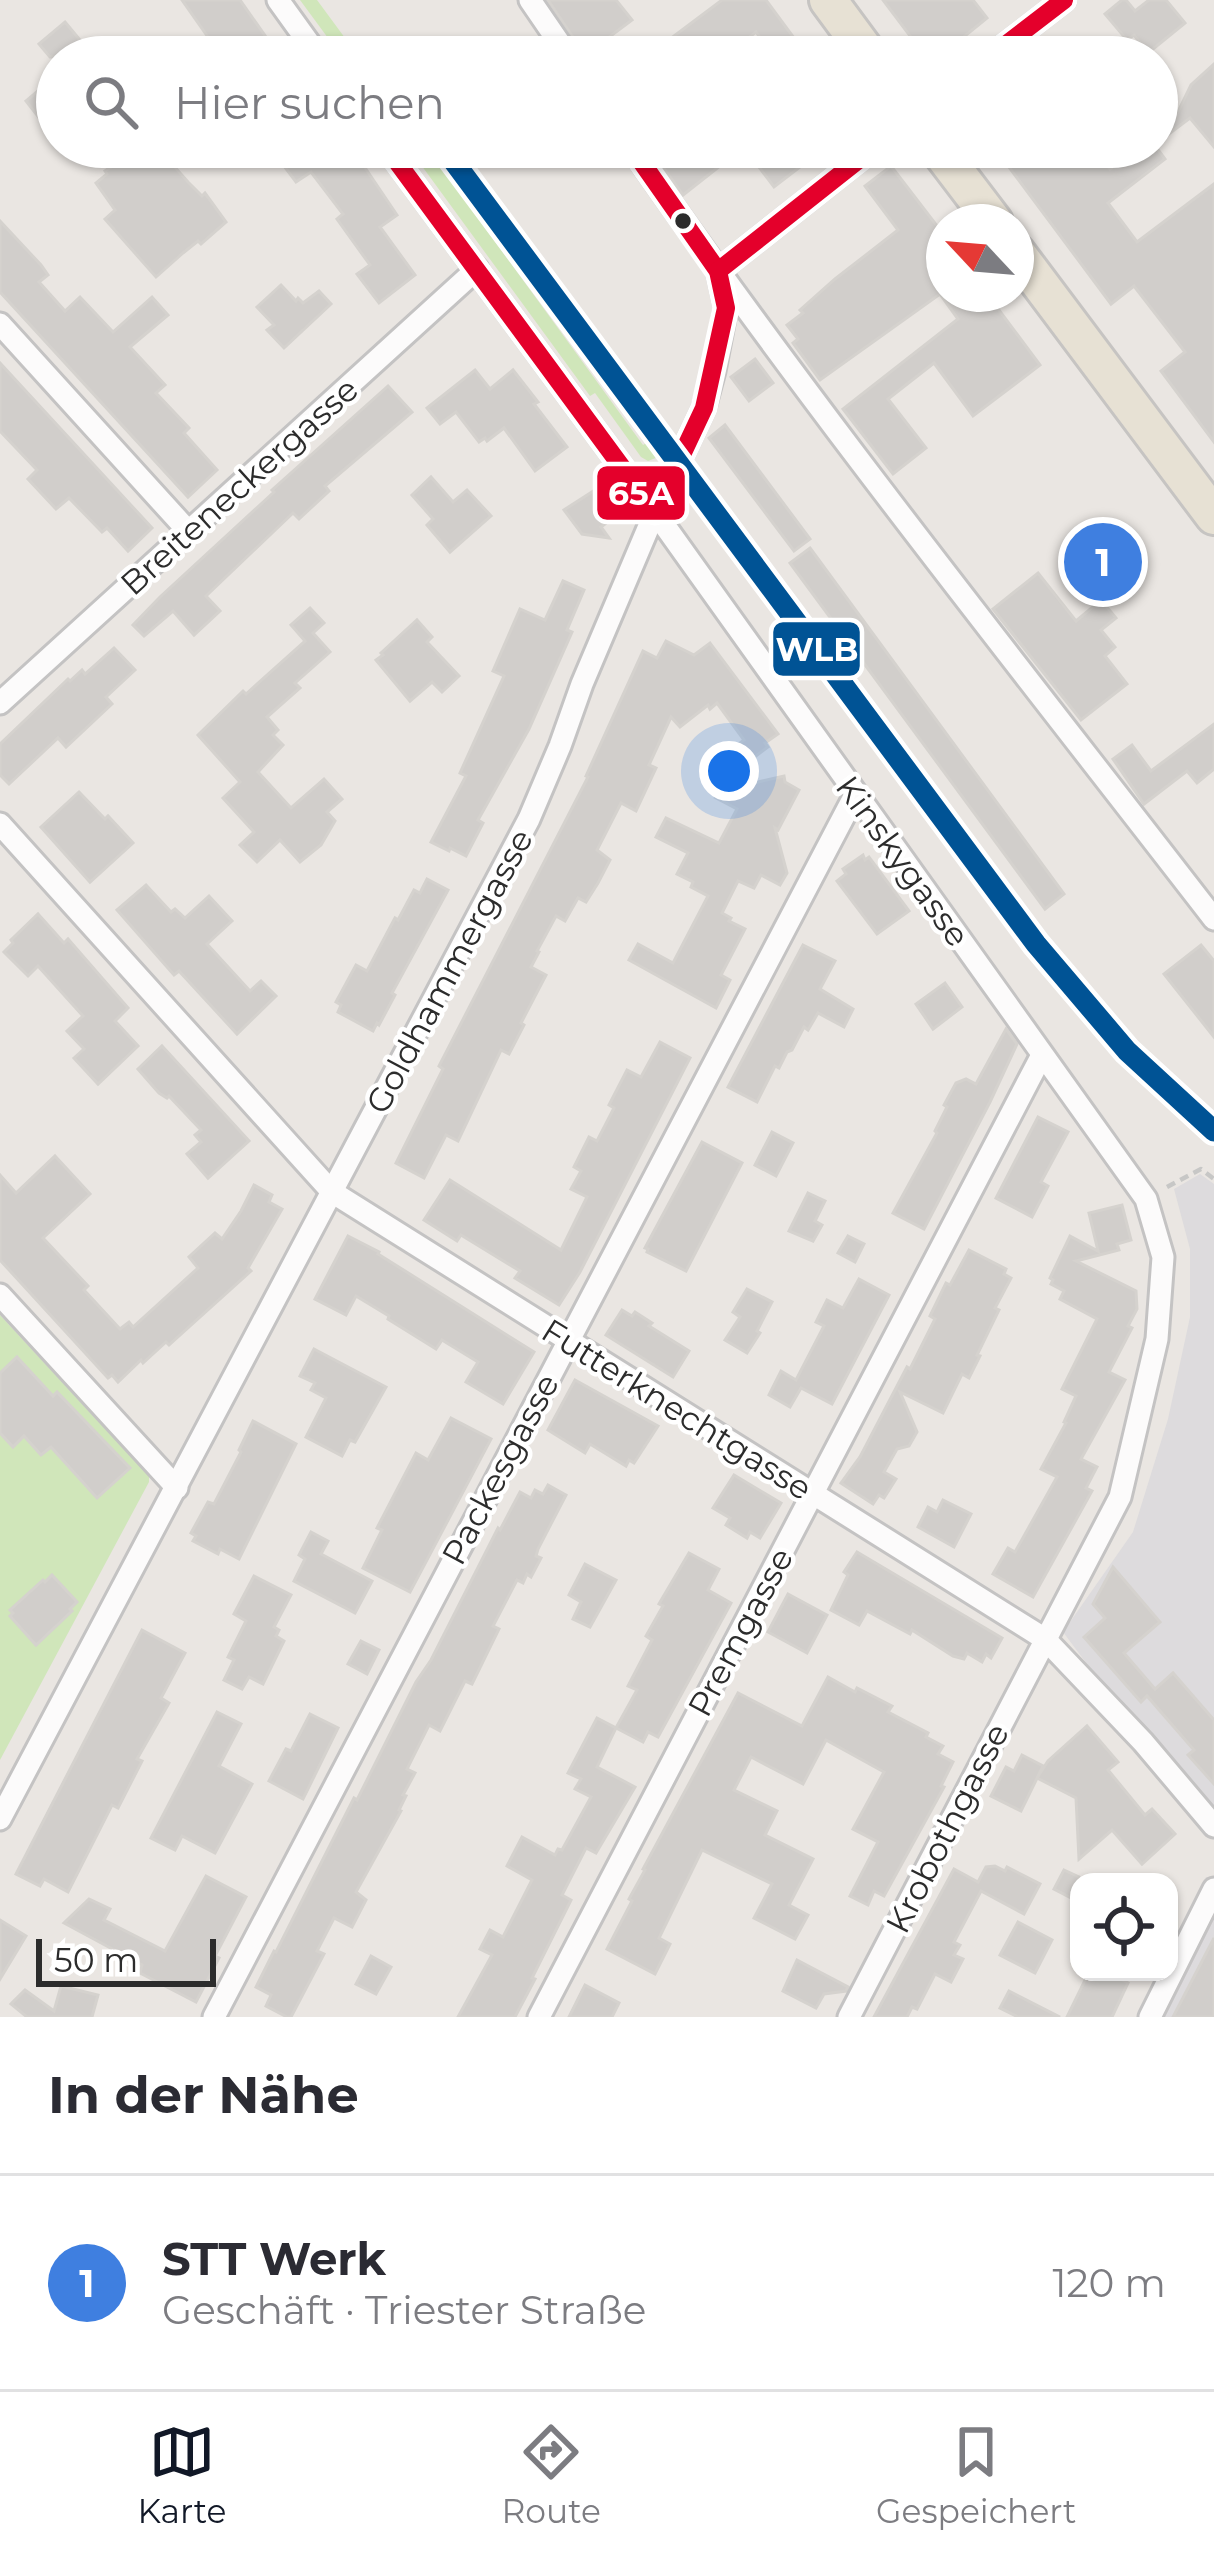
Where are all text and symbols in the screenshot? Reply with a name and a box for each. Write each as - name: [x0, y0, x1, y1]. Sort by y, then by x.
- search box: [36, 36, 1178, 168]
- icon: search: [78, 69, 144, 135]
- text: Hier suchen: [174, 75, 445, 130]
- north arrow: [926, 204, 1034, 312]
- unlabelled marker: [672, 210, 694, 232]
- street label: Breiteneckergasse: [112, 369, 366, 603]
- line badge: 65A: [595, 464, 687, 522]
- text: 65A: [608, 473, 675, 513]
- pin: 1: [1064, 517, 1142, 607]
- line badge: WLB: [771, 620, 862, 678]
- text: WLB: [775, 629, 859, 669]
- your location: [699, 741, 759, 801]
- street label: Kinskygasse: [828, 768, 978, 954]
- street label: Goldhammergasse: [357, 822, 541, 1120]
- street label: Futterknechtgasse: [535, 1310, 819, 1508]
- street label: Packesgasse: [433, 1367, 567, 1571]
- street label: Premgasse: [679, 1541, 801, 1723]
- street label: Krobothgasse: [877, 1717, 1017, 1939]
- map controls: [1070, 1873, 1178, 1981]
- button: locate: [1070, 1873, 1178, 1981]
- scale bar: [36, 1933, 216, 1986]
- text: 50 m: [54, 1940, 138, 1980]
- text: In der Nähe: [48, 2064, 359, 2126]
- text: STT Werk: [162, 2231, 386, 2286]
- text: 1: [79, 2259, 95, 2307]
- text: 120 m: [1052, 2259, 1166, 2307]
- text: Geschäft · Triester Straße: [162, 2286, 646, 2334]
- tab: Karte: [138, 2419, 226, 2531]
- tab: Route: [502, 2419, 601, 2531]
- tab: Gespeichert: [876, 2419, 1076, 2531]

